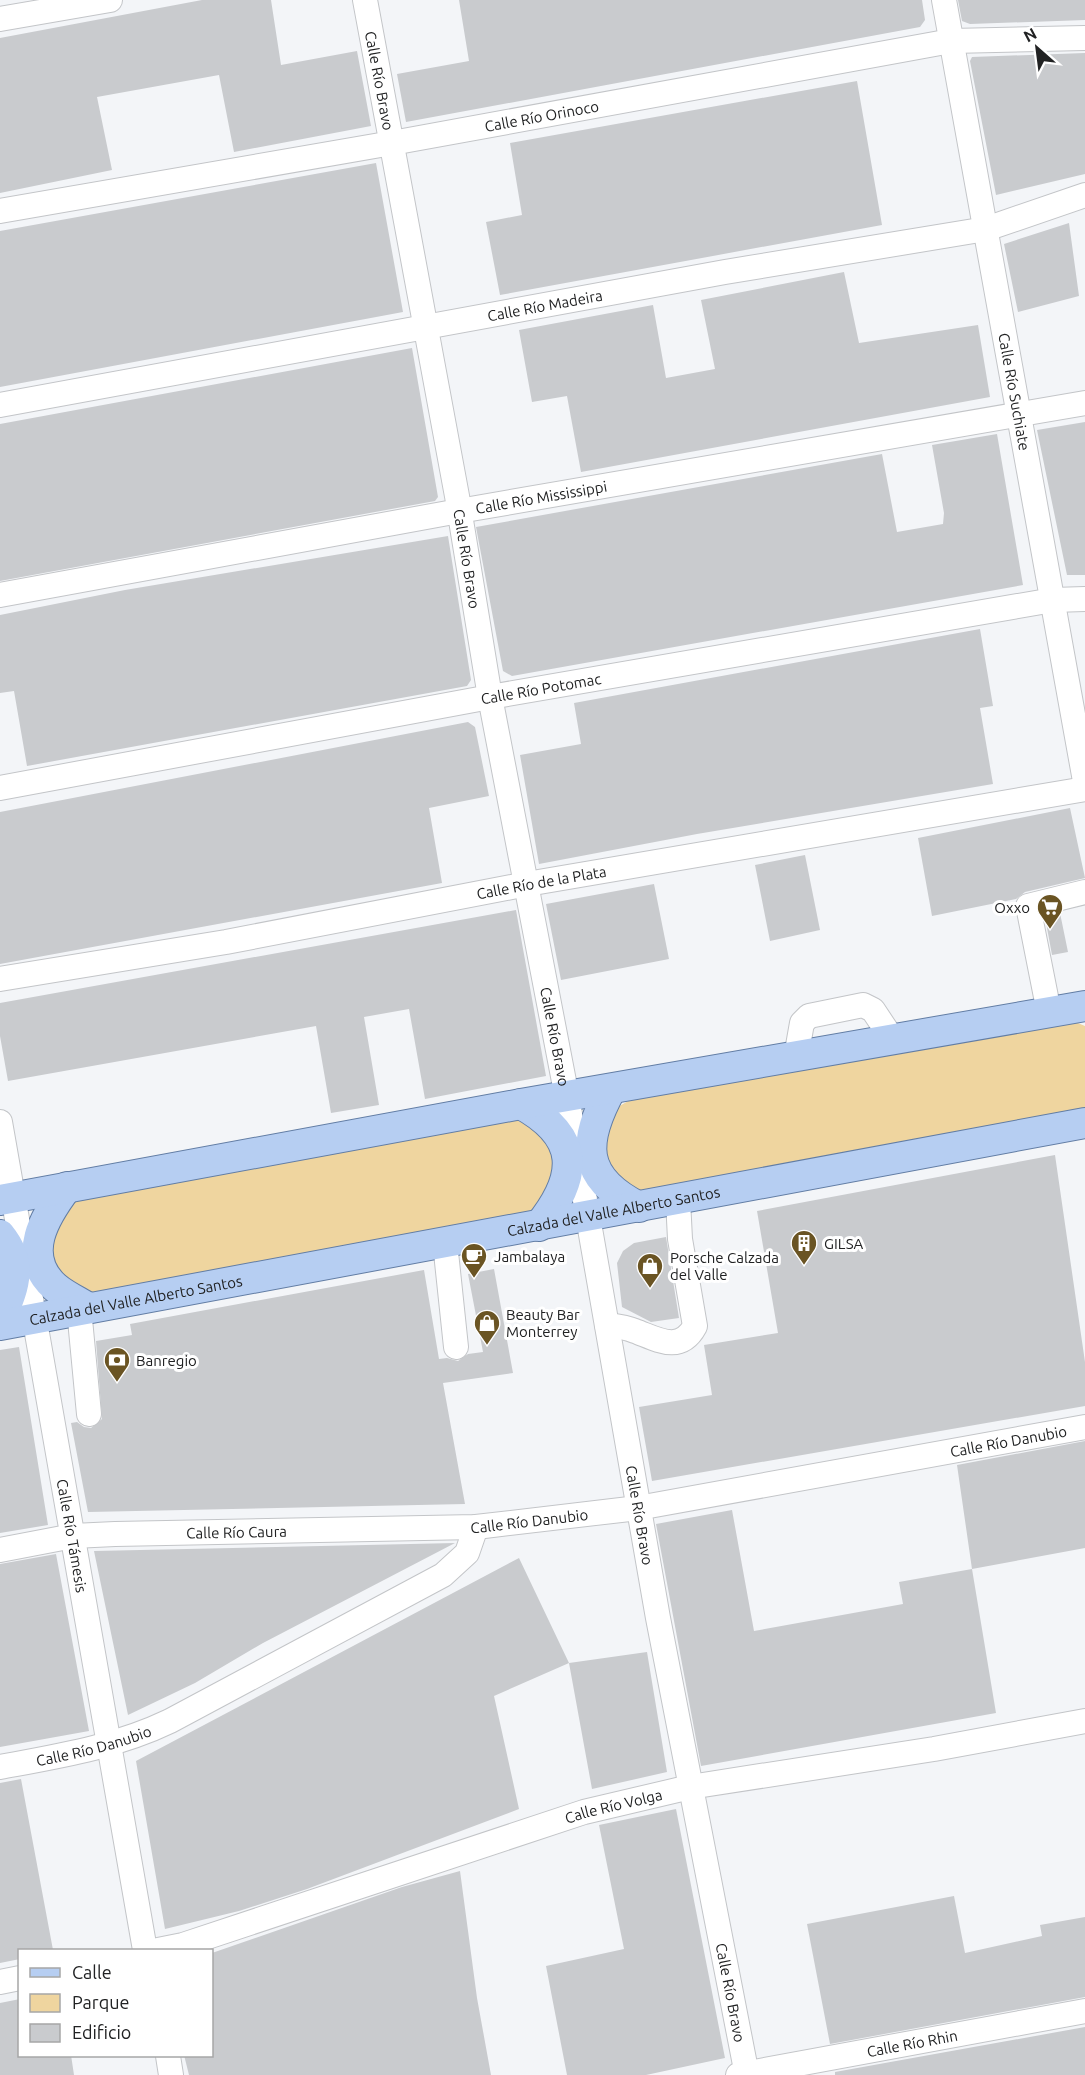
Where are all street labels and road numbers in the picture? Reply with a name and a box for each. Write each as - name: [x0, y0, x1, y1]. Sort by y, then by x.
- street label: Calle Río Bravo: [362, 30, 398, 132]
- street label: Calle Río Orinoco: [483, 97, 600, 134]
- street label: Calle Río Madeira: [486, 286, 604, 324]
- street label: Calle Río Suchiate: [996, 331, 1034, 452]
- street label: Calle Río Mississippi: [474, 477, 608, 517]
- street label: Calle Río Bravo: [451, 508, 484, 610]
- street label: Calle Río Potomac: [479, 670, 602, 707]
- street label: Calle Río de la Plata: [475, 862, 608, 902]
- street label: Calle Río Bravo: [538, 986, 573, 1088]
- street label: Calzada del Valle Alberto Santos: [506, 1183, 721, 1239]
- street label: Calzada del Valle Alberto Santos: [28, 1272, 244, 1328]
- street label: Calle Río Danubio: [949, 1422, 1068, 1460]
- street label: Calle Río Bravo: [623, 1464, 657, 1566]
- street label: Calle Río Támesis: [54, 1478, 91, 1594]
- street label: Calle Río Danubio: [470, 1505, 589, 1536]
- street label: Calle Río Caura: [186, 1522, 287, 1541]
- street label: Calle Río Danubio: [35, 1722, 153, 1769]
- street label: Calle Río Volga: [562, 1785, 664, 1826]
- street label: Calle Río Bravo: [713, 1942, 749, 2044]
- street label: Calle Río Rhin: [865, 2026, 959, 2060]

